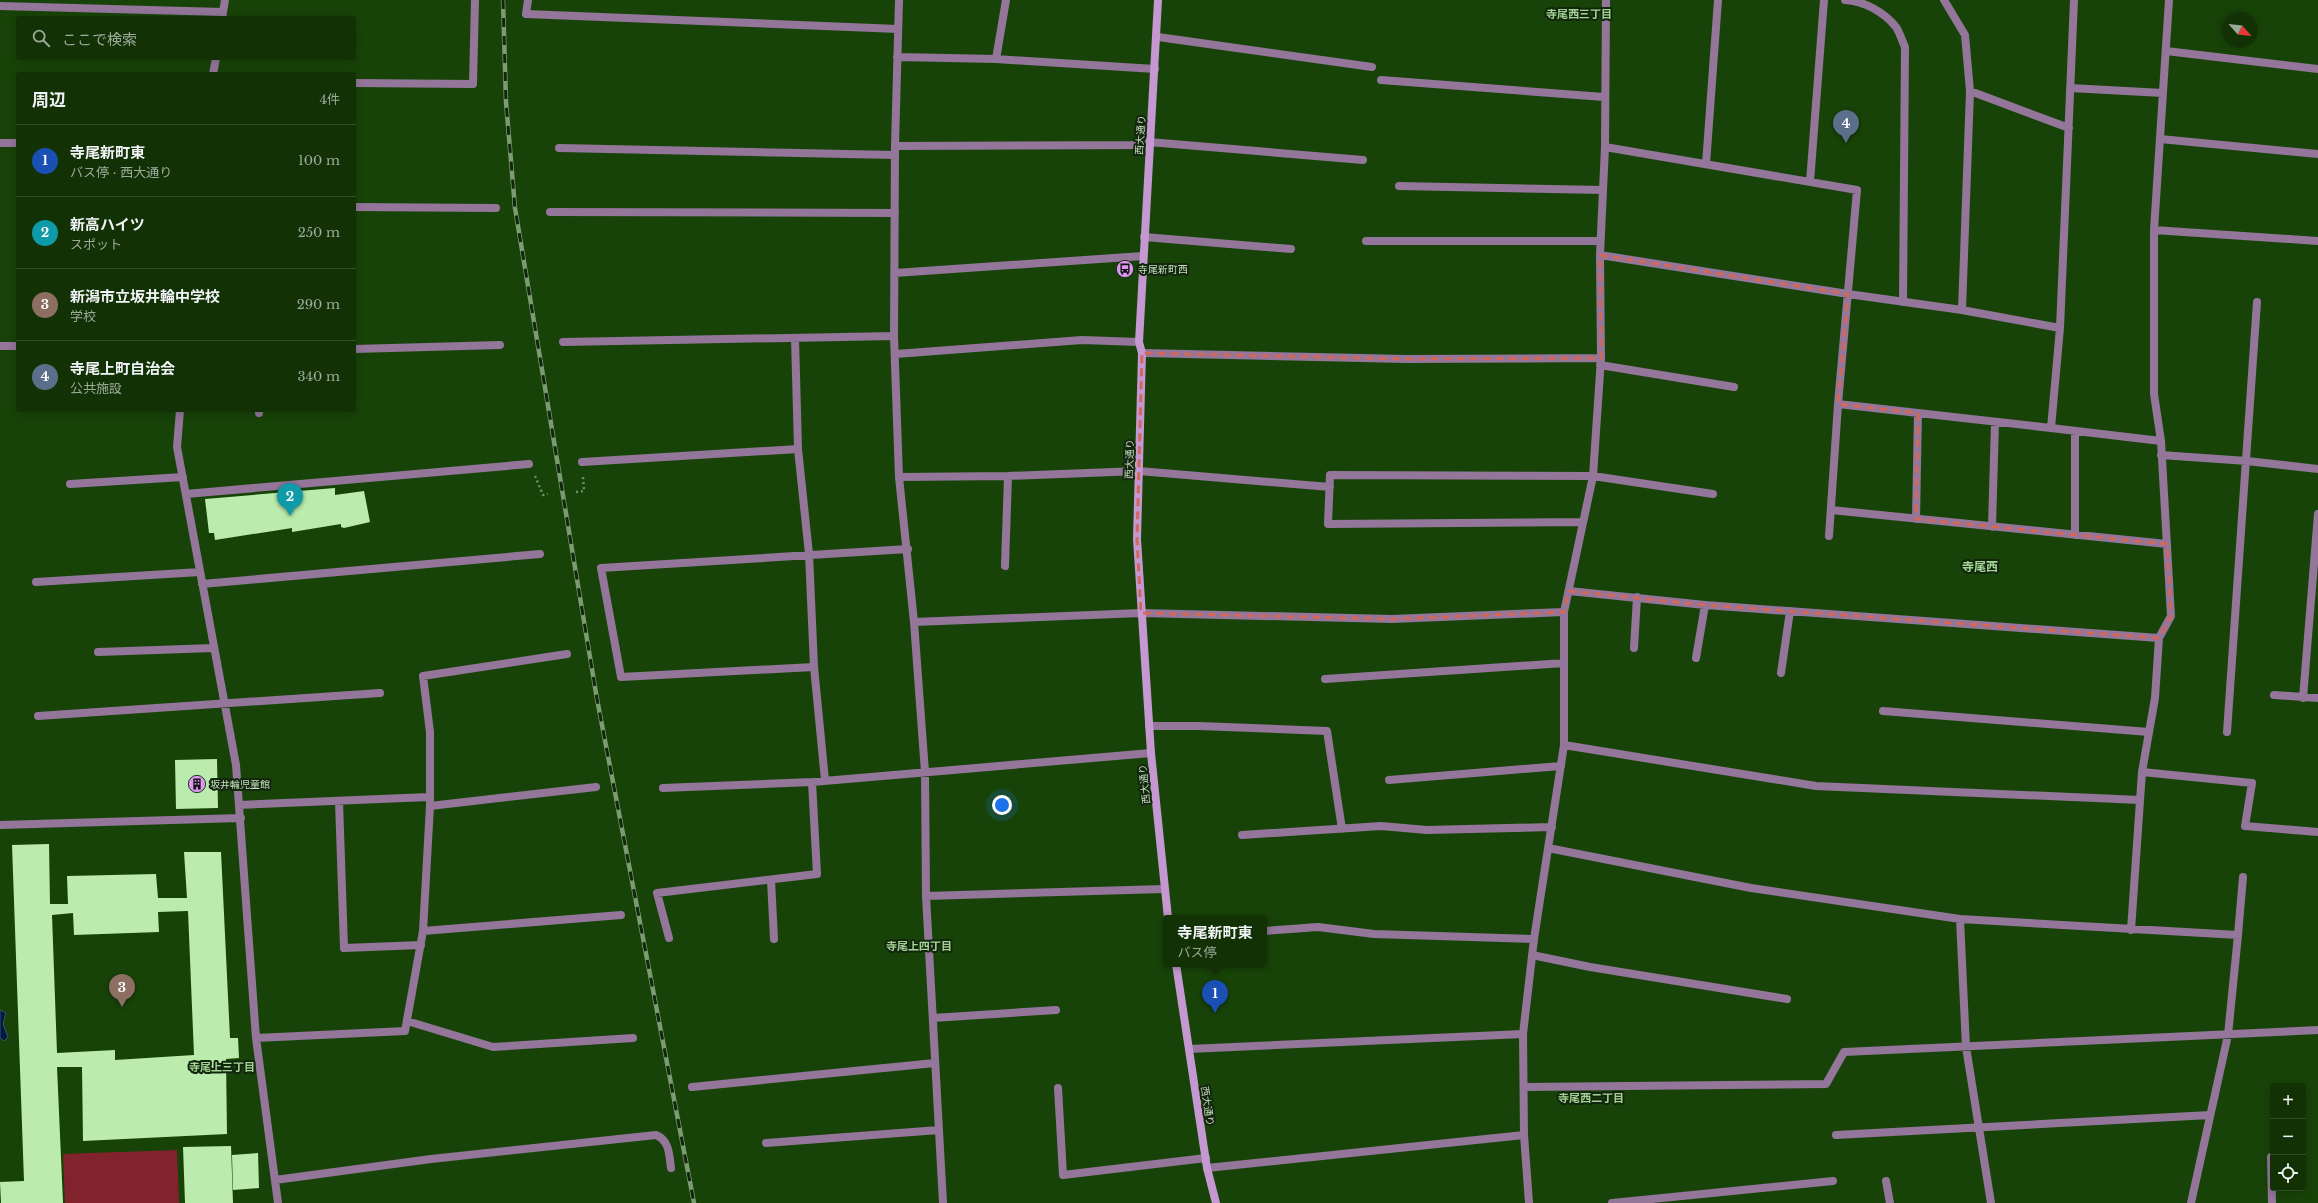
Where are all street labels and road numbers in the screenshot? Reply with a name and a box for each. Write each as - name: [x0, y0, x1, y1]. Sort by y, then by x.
- street label: 西大通り: [1133, 115, 1148, 155]
- street label: 西大通り: [1122, 439, 1137, 479]
- street label: 西大通り: [1136, 763, 1153, 805]
- street label: 西大通り: [1198, 1085, 1217, 1127]

